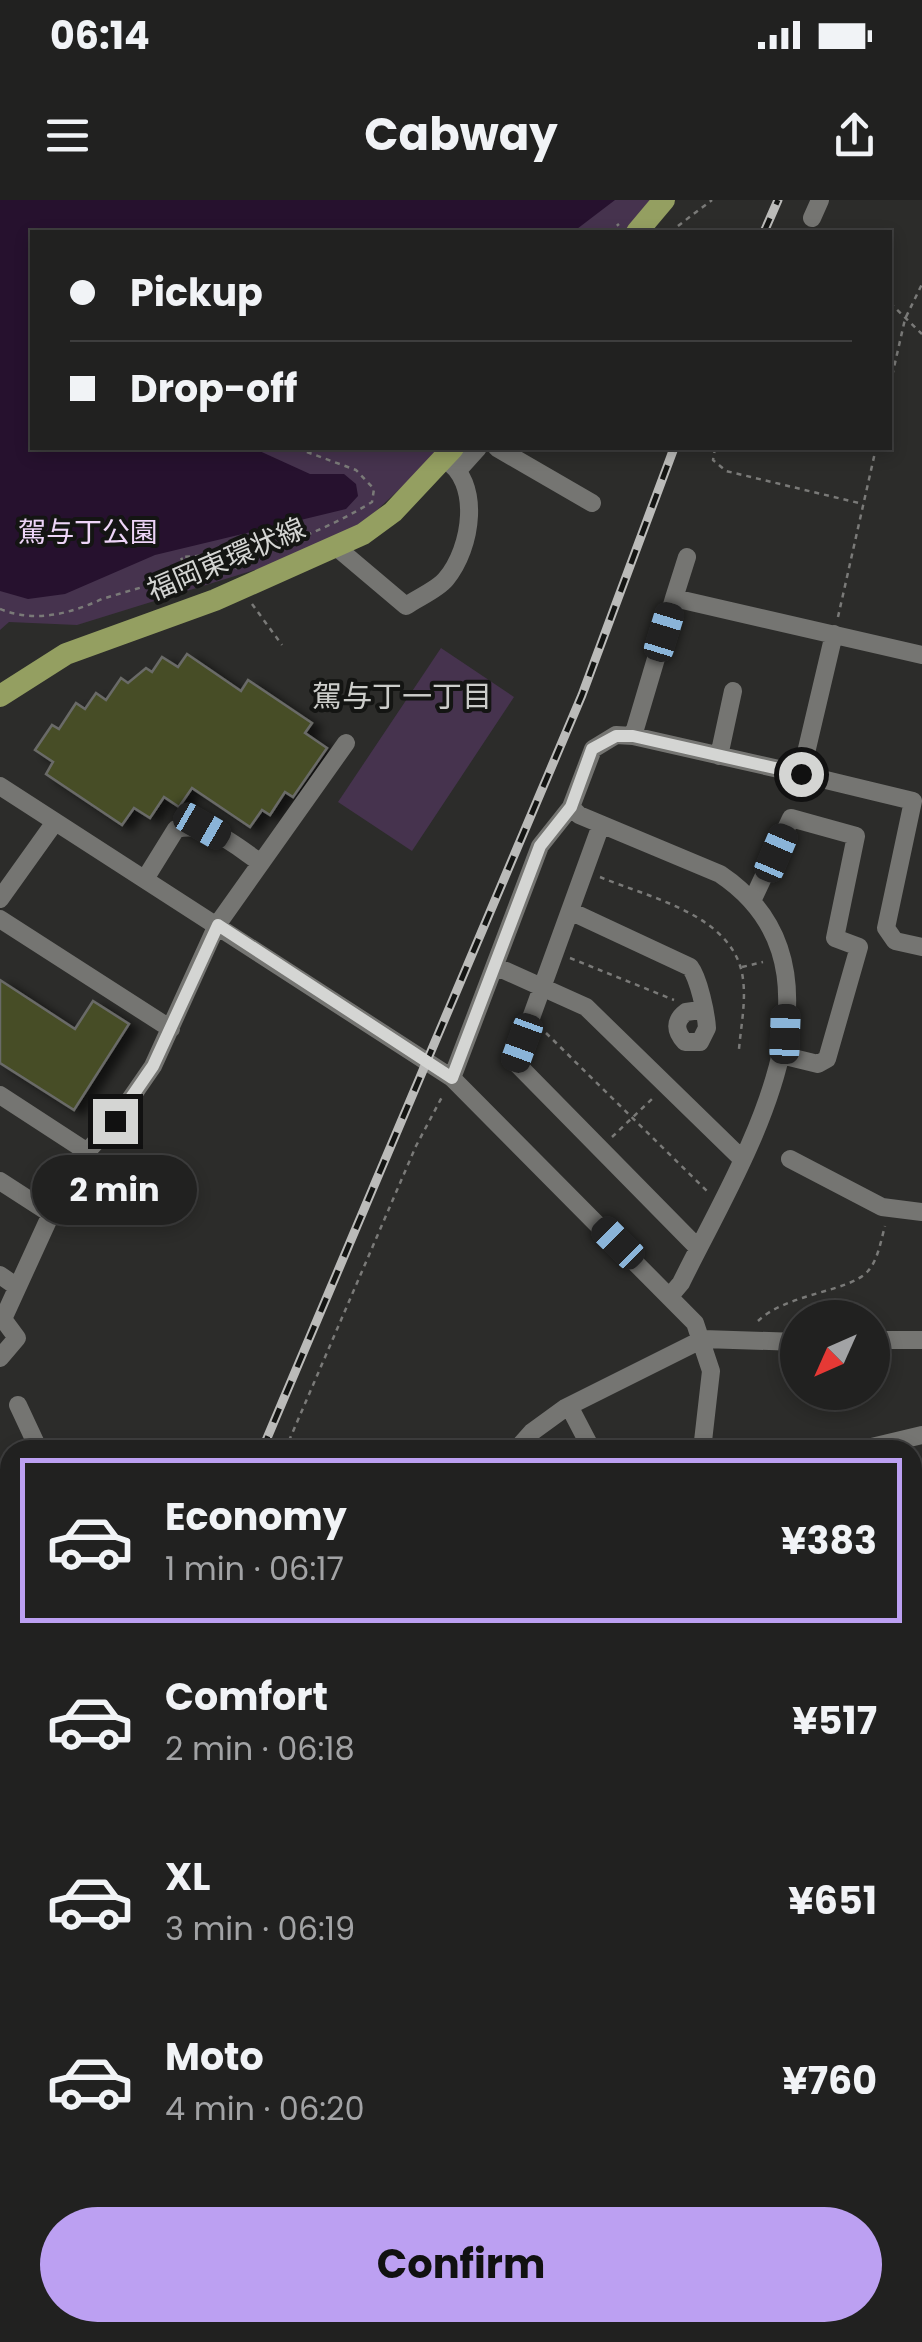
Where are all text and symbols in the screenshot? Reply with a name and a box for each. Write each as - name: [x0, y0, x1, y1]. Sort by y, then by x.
- text: 06:14: [50, 9, 150, 62]
- text: Cabway: [364, 103, 558, 166]
- icon: menu: [40, 108, 95, 163]
- icon: share: [827, 108, 882, 163]
- text: Pickup: [130, 266, 263, 319]
- text: Drop-off: [130, 362, 298, 415]
- street label: 福岡東環状線: [141, 509, 311, 610]
- park label: 駕与丁公園: [18, 513, 158, 552]
- car: [641, 599, 687, 665]
- district label: 駕与丁一丁目: [312, 675, 492, 718]
- route start: [779, 752, 824, 797]
- car: [169, 798, 235, 854]
- car: [750, 820, 802, 886]
- car: [769, 1003, 801, 1065]
- car: [498, 1010, 546, 1076]
- route end: [93, 1099, 138, 1144]
- callout: 2 min: [32, 1156, 198, 1226]
- text: 2 min: [70, 1167, 159, 1212]
- car: [586, 1211, 650, 1275]
- north arrow: [780, 1300, 890, 1410]
- map controls: [780, 1300, 890, 1410]
- text: Economy: [165, 1490, 347, 1543]
- icon: car: [45, 1496, 135, 1586]
- text: ¥383: [781, 1514, 877, 1567]
- text: 1 min · 06:17: [165, 1546, 344, 1591]
- text: Comfort: [165, 1670, 328, 1723]
- icon: car: [45, 1676, 135, 1766]
- text: ¥517: [792, 1694, 877, 1747]
- text: 2 min · 06:18: [165, 1726, 355, 1771]
- text: XL: [165, 1850, 210, 1903]
- icon: car: [45, 1856, 135, 1946]
- text: ¥651: [788, 1874, 877, 1927]
- text: 3 min · 06:19: [165, 1906, 355, 1951]
- text: Moto: [165, 2030, 264, 2083]
- icon: car: [45, 2036, 135, 2126]
- text: ¥760: [782, 2054, 877, 2107]
- text: 4 min · 06:20: [165, 2086, 365, 2131]
- button: Confirm: [40, 2207, 882, 2322]

